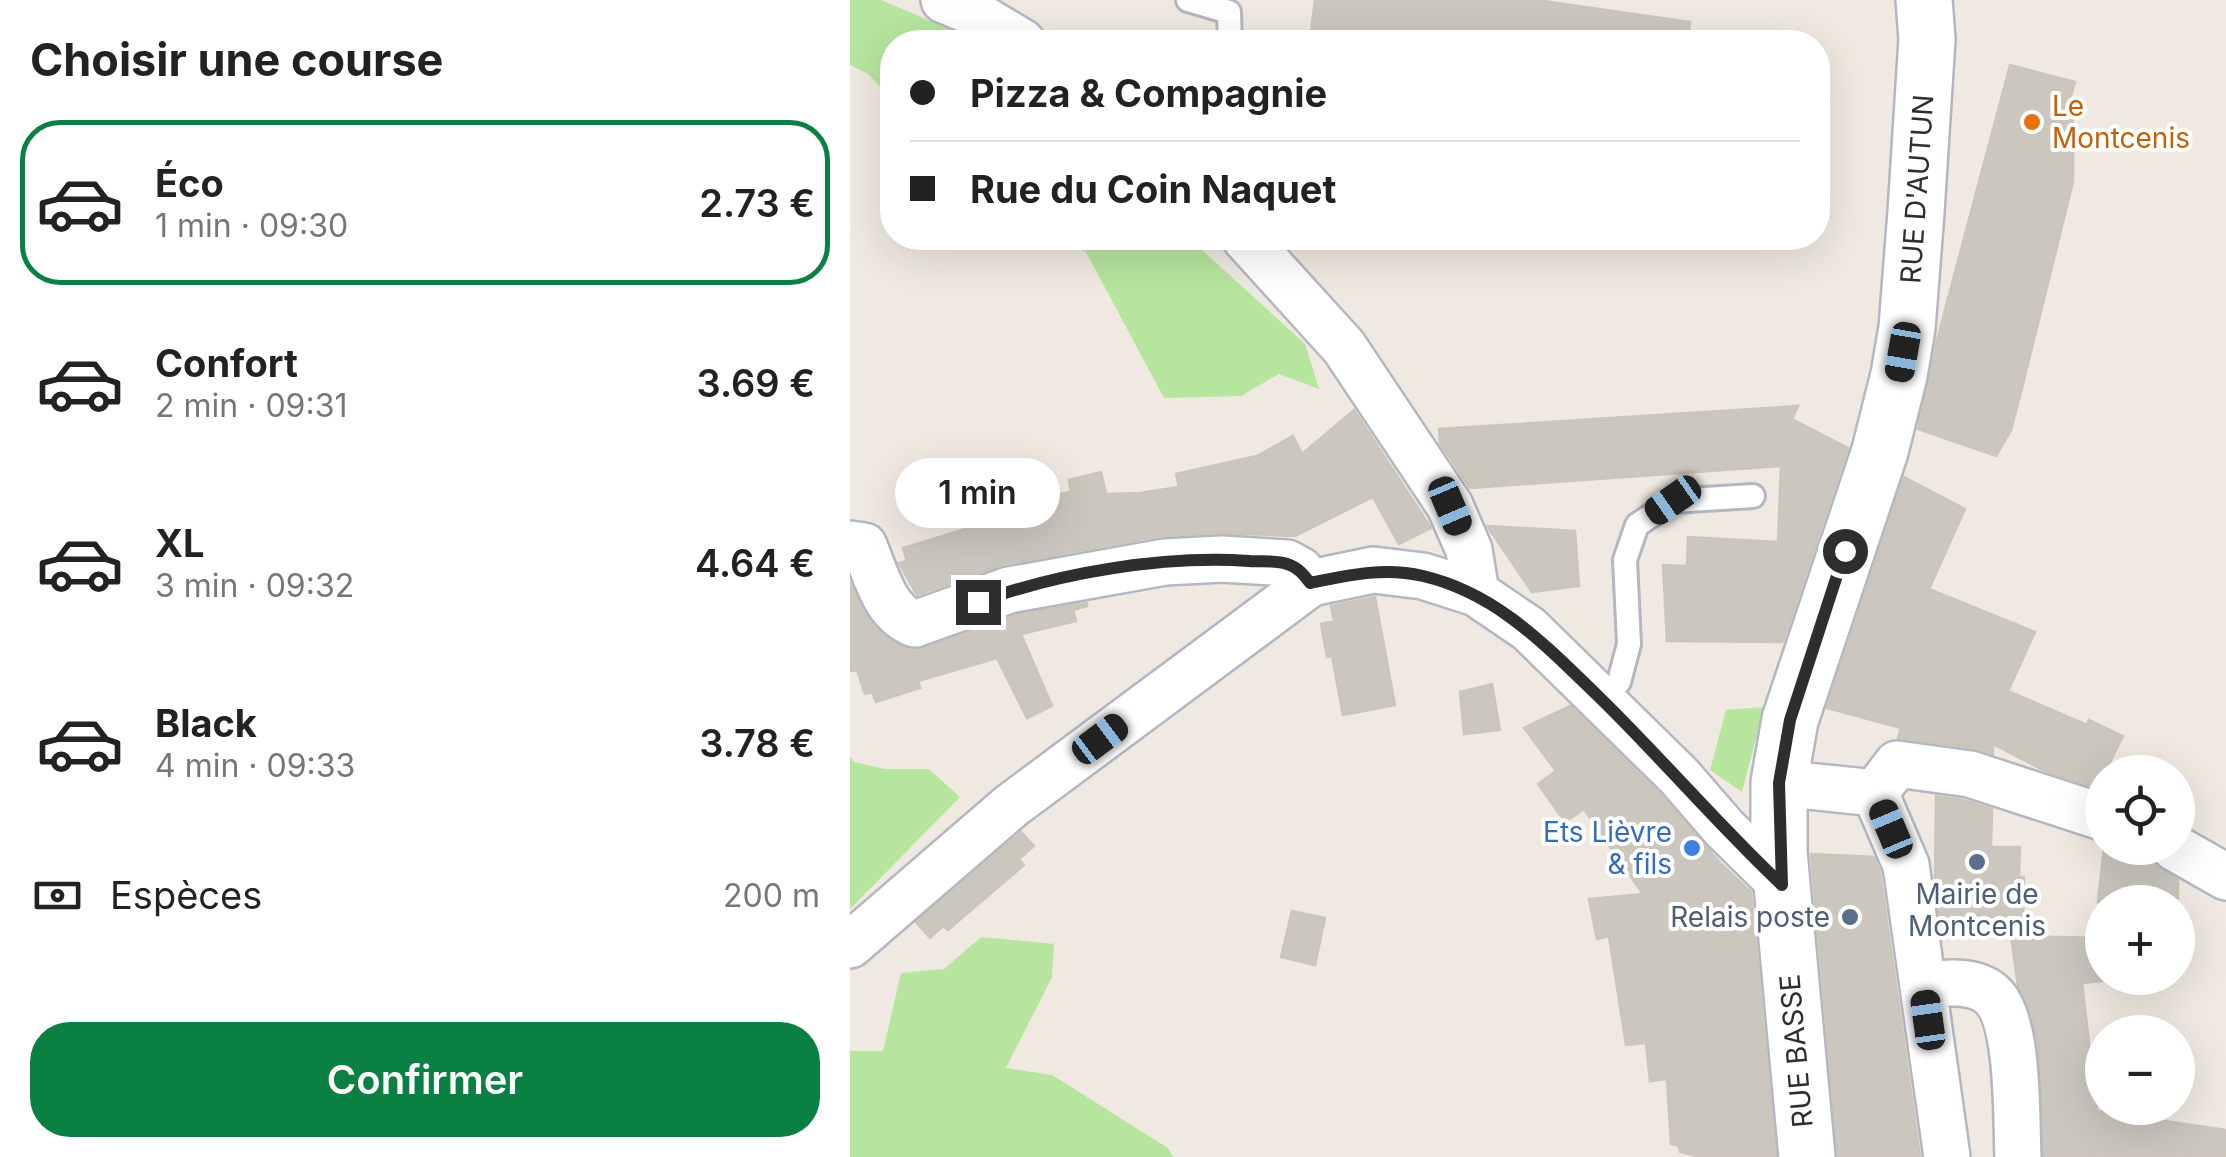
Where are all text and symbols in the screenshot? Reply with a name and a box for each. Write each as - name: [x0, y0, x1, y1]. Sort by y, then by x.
- text: Choisir une course: [30, 32, 443, 87]
- text: Pizza & Compagnie: [970, 70, 1327, 116]
- place label: Le Montcenis: [2052, 89, 2190, 155]
- street label: RUE D'AUTUN: [1893, 93, 1941, 285]
- marker: Le Montcenis: [2021, 111, 2043, 133]
- icon: car: [35, 158, 125, 248]
- text: Éco: [155, 160, 224, 206]
- text: Rue du Coin Naquet: [970, 166, 1336, 212]
- text: 2.73 €: [699, 180, 815, 226]
- text: 1 min · 09:30: [155, 206, 348, 245]
- car: [1883, 320, 1923, 384]
- icon: car: [35, 338, 125, 428]
- text: Confort: [155, 340, 298, 386]
- text: 3.69 €: [697, 360, 815, 406]
- text: 2 min · 09:31: [155, 386, 347, 425]
- callout: 1 min: [896, 457, 1060, 527]
- car: [1640, 471, 1706, 529]
- text: 1 min: [938, 473, 1017, 512]
- car: [1424, 473, 1476, 539]
- icon: car: [35, 518, 125, 608]
- text: XL: [155, 520, 205, 566]
- route start: [1823, 529, 1868, 574]
- text: 4.64 €: [695, 540, 815, 586]
- text: 3 min · 09:32: [155, 566, 354, 605]
- route end: [956, 580, 1001, 625]
- icon: car: [35, 698, 125, 788]
- text: Black: [155, 700, 257, 746]
- car: [1067, 709, 1133, 769]
- text: 3.78 €: [699, 720, 815, 766]
- text: 4 min · 09:33: [155, 746, 355, 785]
- map controls: [2085, 755, 2195, 1125]
- button: locate: [2085, 755, 2195, 865]
- car: [1865, 796, 1917, 862]
- place label: Ets Lièvre & fils: [1543, 815, 1672, 881]
- marker: Ets Lièvre & fils: [1681, 837, 1703, 859]
- marker: Mairie de Montcenis: [1966, 851, 1988, 873]
- icon: cash: [30, 868, 85, 923]
- text: Espèces: [110, 872, 262, 918]
- text: 200 m: [723, 876, 820, 915]
- place label: Mairie de Montcenis: [1908, 877, 2046, 943]
- button: +: [2085, 885, 2195, 995]
- place label: Relais poste: [1670, 900, 1830, 934]
- marker: Relais poste: [1839, 906, 1861, 928]
- street label: RUE BASSE: [1772, 973, 1820, 1129]
- car: [1909, 988, 1947, 1052]
- button: −: [2085, 1015, 2195, 1125]
- button: Confirmer: [30, 1022, 820, 1137]

